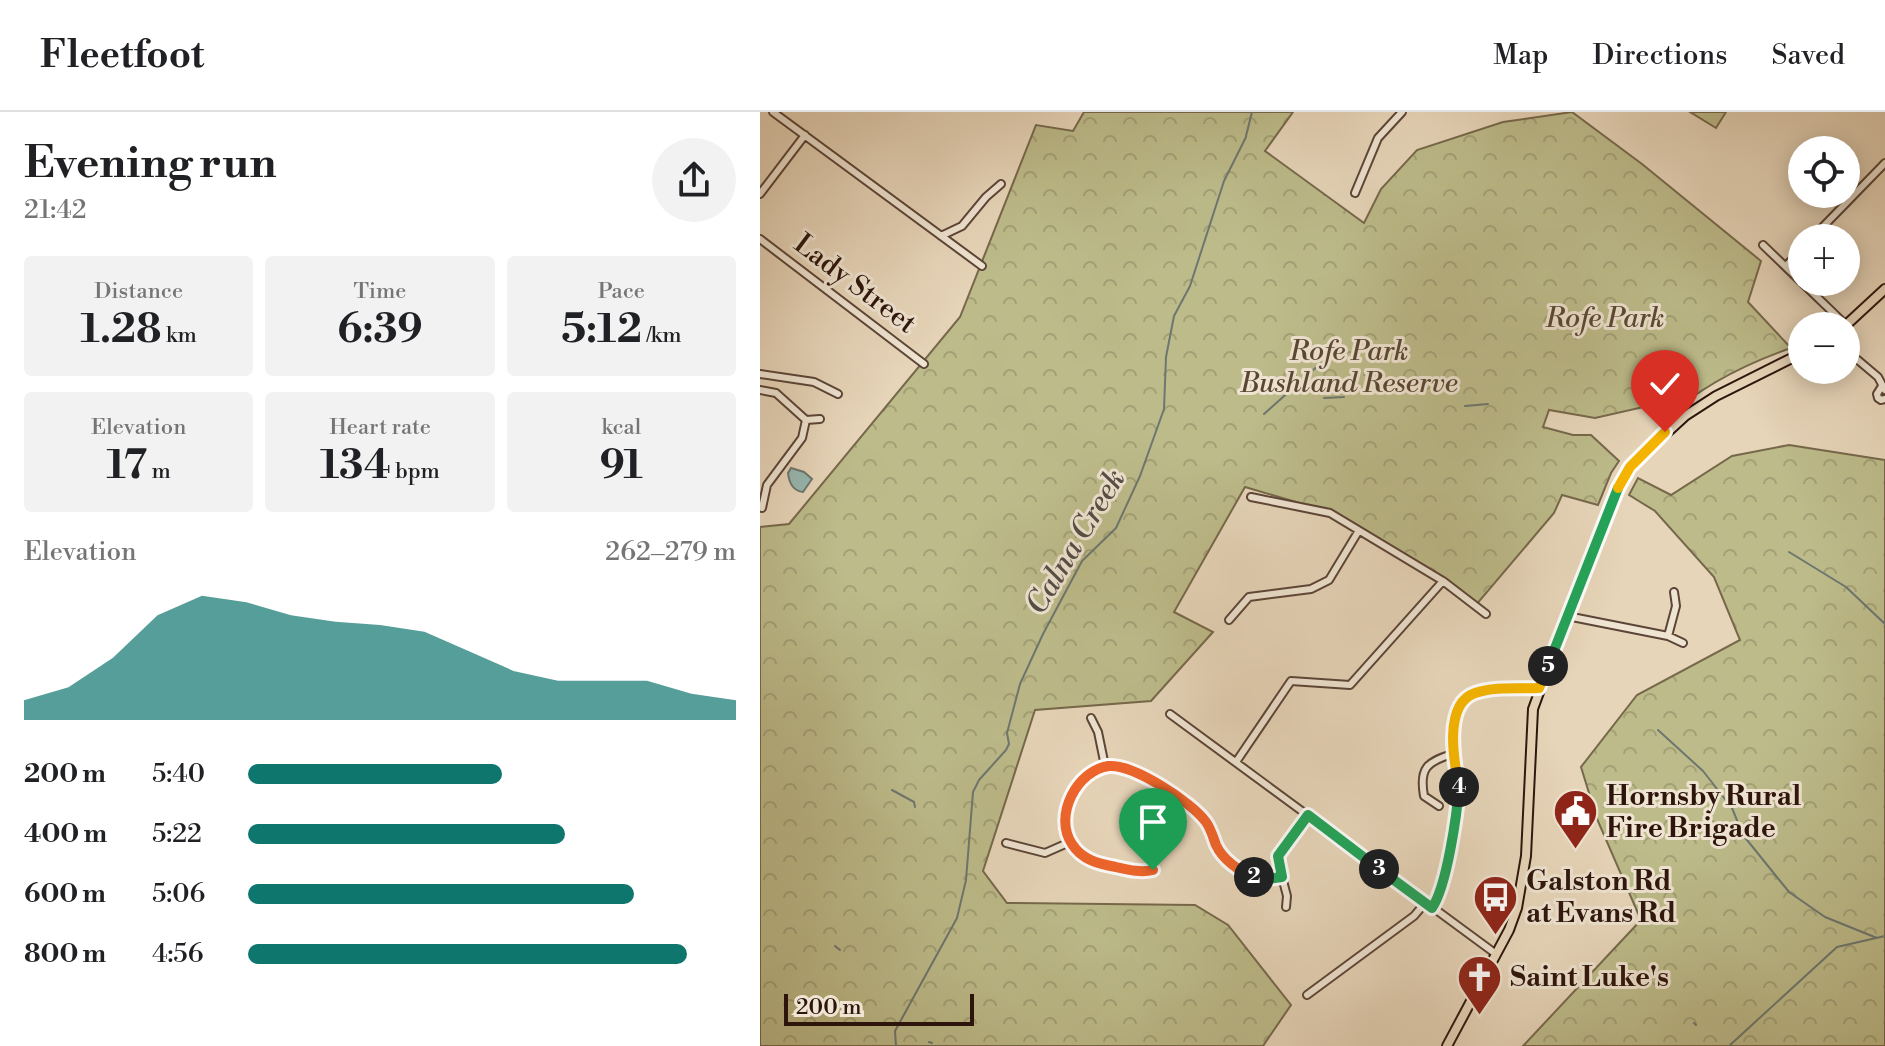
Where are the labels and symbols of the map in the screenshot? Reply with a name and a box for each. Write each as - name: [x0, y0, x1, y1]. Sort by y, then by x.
- street label: Lady Street: [787, 227, 923, 341]
- park label: Rofe Park: [1545, 301, 1664, 336]
- park label: Rofe Park Bushland Reserve: [1239, 334, 1458, 401]
- pin: [1631, 350, 1699, 432]
- water label: Calna Creek: [1018, 462, 1134, 622]
- pin: 5: [1528, 646, 1568, 686]
- pin: 4: [1439, 767, 1479, 807]
- place label: Hornsby Rural Fire Brigade: [1606, 779, 1801, 846]
- pin: [1119, 788, 1187, 870]
- public building icon: Hornsby Rural Fire Brigade: [1551, 788, 1599, 851]
- pin: 3: [1359, 849, 1399, 889]
- pin: 2: [1234, 857, 1274, 897]
- place label: Galston Rd at Evans Rd: [1526, 864, 1676, 931]
- bus stop icon: Galston Rd at Evans Rd: [1471, 873, 1519, 936]
- church icon: Saint Luke's: [1455, 953, 1503, 1016]
- place label: Saint Luke's: [1510, 960, 1669, 995]
- scale bar: [784, 990, 974, 1026]

